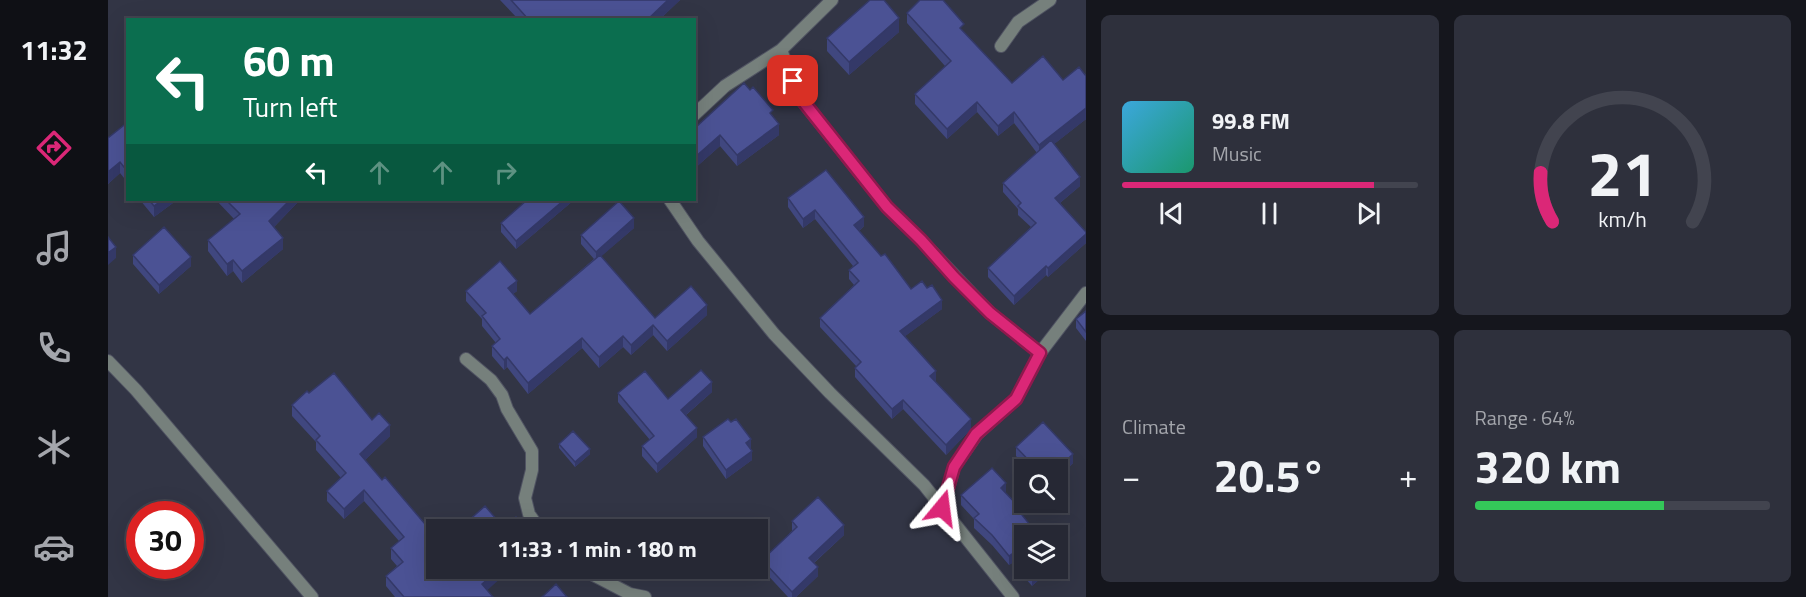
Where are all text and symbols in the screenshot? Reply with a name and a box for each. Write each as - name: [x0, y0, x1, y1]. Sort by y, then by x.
- text: 60 m: [243, 28, 335, 92]
- text: 11:32: [20, 29, 88, 70]
- icon: left: [144, 42, 222, 120]
- pin: [767, 55, 818, 106]
- icon: arrive: [776, 64, 809, 97]
- text: Turn left: [243, 86, 337, 127]
- text: 99.8 FM: [1212, 104, 1290, 138]
- text: 21: [1587, 125, 1657, 220]
- icon: directions: [33, 127, 75, 169]
- text: Music: [1212, 138, 1262, 169]
- icon: left: [300, 156, 333, 189]
- icon: ahead: [363, 156, 396, 189]
- icon: ahead: [426, 156, 459, 189]
- icon: right: [489, 156, 522, 189]
- icon: previous: [1155, 197, 1188, 230]
- icon: pause: [1253, 197, 1286, 230]
- icon: next: [1352, 197, 1385, 230]
- text: km/h: [1598, 204, 1647, 236]
- icon: music: [33, 227, 75, 269]
- icon: phone: [33, 327, 75, 369]
- text: Range · 64%: [1475, 402, 1575, 433]
- text: Climate: [1122, 411, 1186, 442]
- icon: climate: [33, 426, 75, 468]
- text: 320 km: [1475, 432, 1621, 500]
- text: 20.5°: [1214, 441, 1326, 509]
- text: −: [1122, 451, 1140, 501]
- text: +: [1399, 451, 1417, 501]
- map controls: [1014, 459, 1068, 579]
- button: search: [1014, 459, 1068, 513]
- position arrow: [910, 476, 974, 540]
- speed limit sign: 30: [126, 501, 204, 579]
- button: layers: [1014, 525, 1068, 579]
- icon: car: [33, 526, 75, 568]
- text: 11:33 · 1 min · 180 m: [497, 532, 697, 566]

